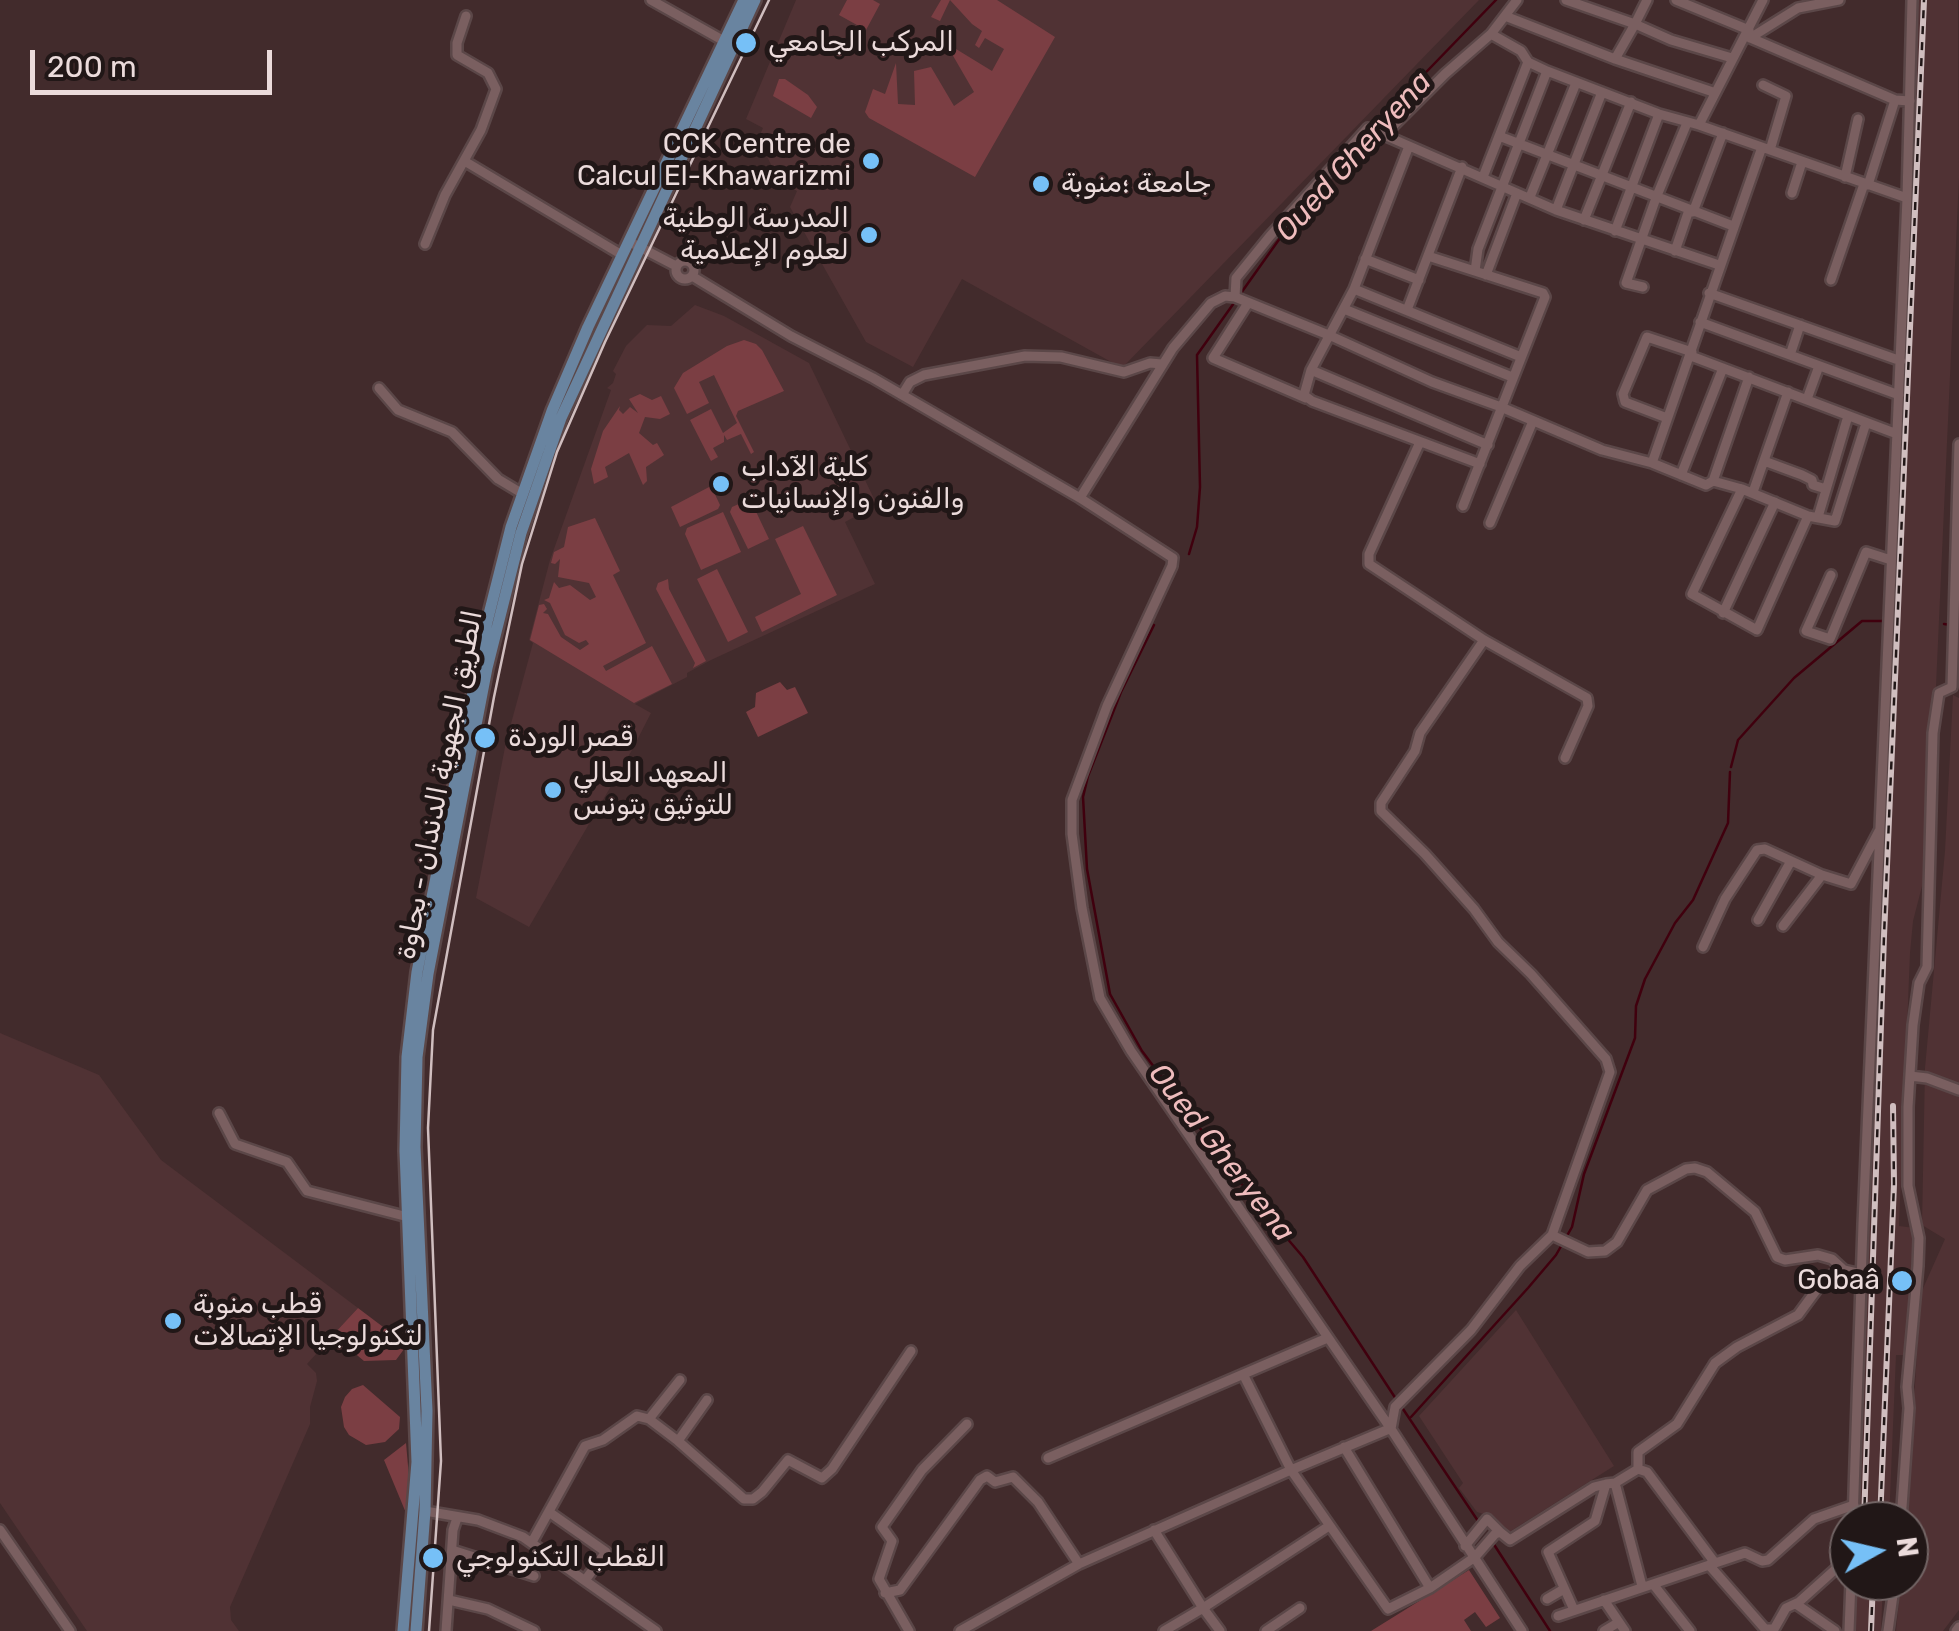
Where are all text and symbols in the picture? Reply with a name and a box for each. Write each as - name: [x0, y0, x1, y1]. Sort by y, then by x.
- place label: المركب الجامعي: [768, 26, 954, 60]
- scale bar: [35, 30, 278, 92]
- marker: المركب الجامعي: [733, 30, 759, 56]
- text: 200 m: [47, 49, 137, 85]
- water label: Oued Gheryena: [1268, 65, 1440, 249]
- place label: CCK Centre de Calcul El-Khawarizmi: [577, 128, 851, 194]
- marker: CCK Centre de Calcul El-Khawarizmi: [860, 150, 882, 172]
- place label: جامعة ؛منوبة: [1061, 167, 1211, 201]
- marker: جامعة ؛منوبة: [1030, 173, 1052, 195]
- place label: المدرسة الوطنية لعلوم الإعلامية: [662, 202, 849, 268]
- marker: المدرسة الوطنية لعلوم الإعلامية: [858, 224, 880, 246]
- place label: كلية الآداب والفنون والإنسانيات: [741, 451, 964, 517]
- marker: كلية الآداب والفنون والإنسانيات: [710, 473, 732, 495]
- street label: الطريق الجهوية الدندان - بجاوة: [390, 608, 490, 962]
- place label: قصر الوردة: [508, 721, 633, 755]
- marker: قصر الوردة: [472, 725, 498, 751]
- place label: المعهد العالي للتوثيق بتونس: [573, 757, 733, 823]
- marker: المعهد العالي للتوثيق بتونس: [542, 779, 564, 801]
- water label: Oued Gheryena: [1140, 1057, 1302, 1249]
- place label: Gobaâ: [1797, 1264, 1880, 1298]
- marker: Gobaâ: [1889, 1268, 1915, 1294]
- place label: قطب منوبة لتكنولوجيا الإتصالات: [193, 1288, 423, 1354]
- marker: قطب منوبة لتكنولوجيا الإتصالات: [162, 1310, 184, 1332]
- north arrow: [1829, 1501, 1929, 1601]
- text: N: [1889, 1535, 1925, 1559]
- place label: القطب التكنولوجي: [456, 1541, 665, 1575]
- marker: القطب التكنولوجي: [420, 1545, 446, 1571]

